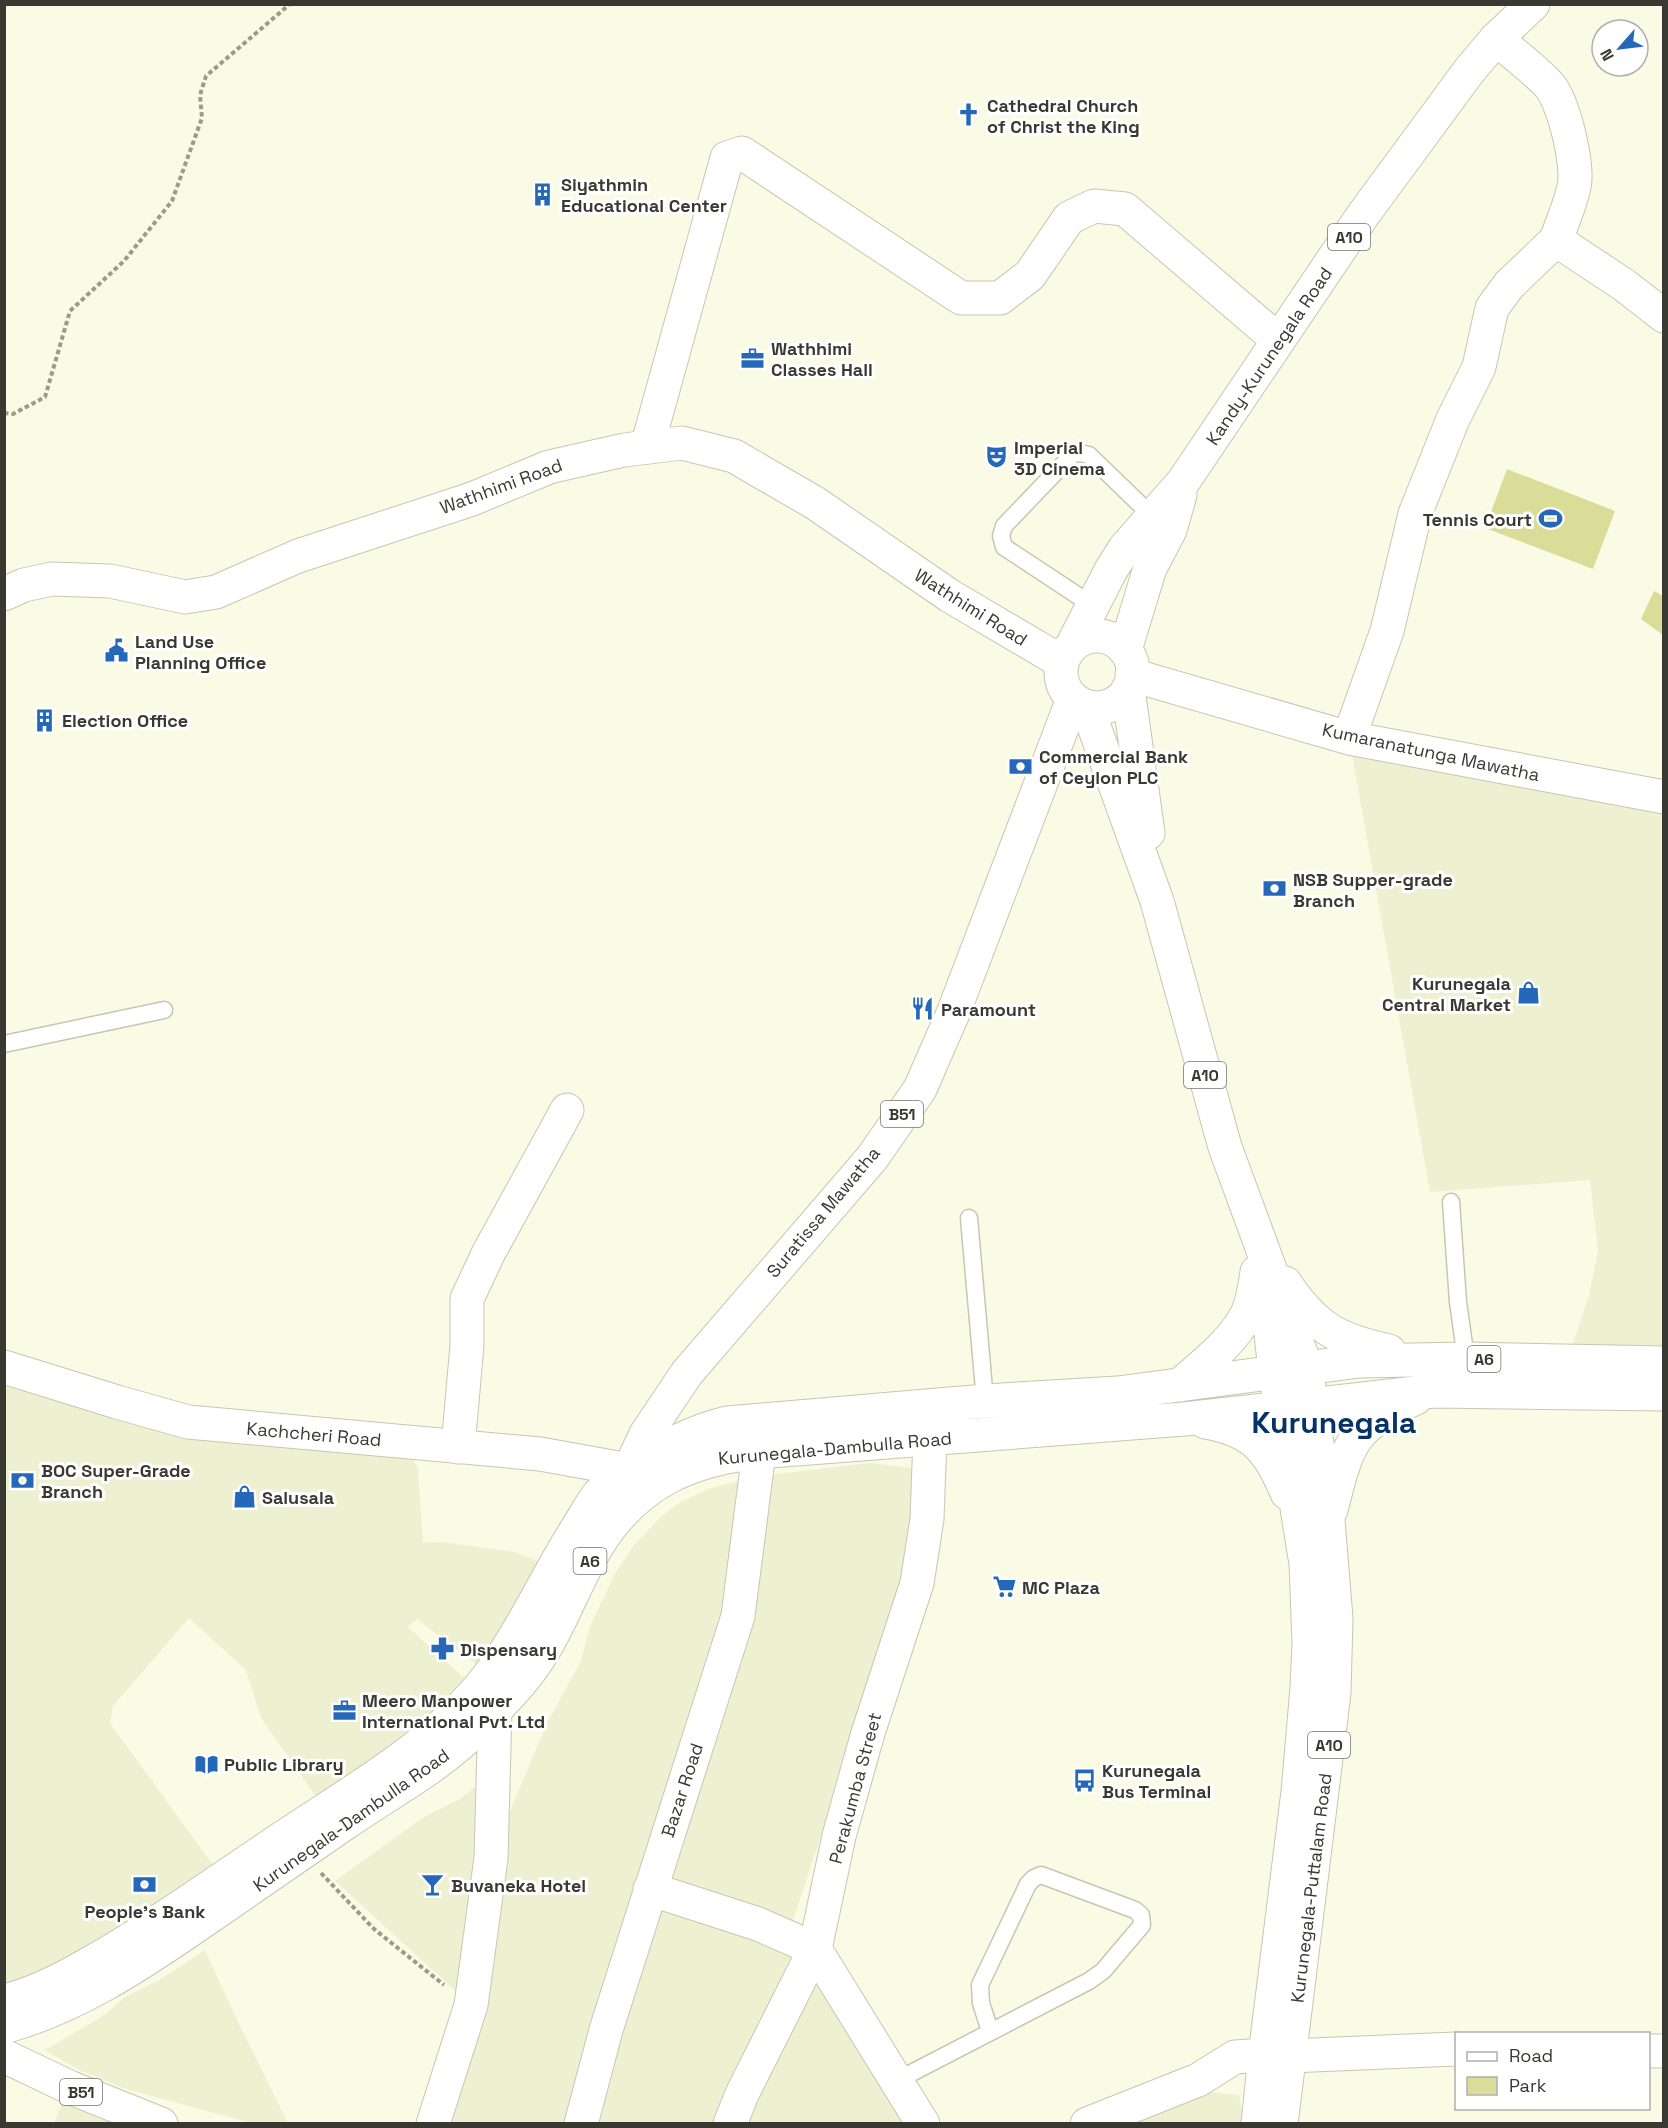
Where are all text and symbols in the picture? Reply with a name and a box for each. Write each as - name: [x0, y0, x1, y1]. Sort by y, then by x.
- north arrow: [1590, 18, 1650, 78]
- text: N: [1595, 45, 1619, 64]
- place label: Cathedral Church of Christ the King: [987, 94, 1140, 138]
- church icon: Cathedral Church of Christ the King: [956, 102, 982, 128]
- place label: Siyathmin Educational Center: [561, 173, 727, 217]
- building icon: Siyathmin Educational Center: [530, 181, 556, 207]
- road number: A10: [1328, 224, 1370, 250]
- street label: Kandy-Kurunegala Road: [1201, 263, 1337, 449]
- place label: Wathhimi Classes Hall: [771, 337, 873, 381]
- office icon: Wathhimi Classes Hall: [740, 345, 766, 371]
- place label: Imperial 3D Cinema: [1014, 436, 1106, 480]
- theatre icon: Imperial 3D Cinema: [983, 444, 1009, 470]
- street label: Wathhimi Road: [437, 453, 565, 519]
- sports icon: Tennis Court: [1537, 506, 1563, 532]
- place label: Tennis Court: [1423, 508, 1532, 531]
- street label: Wathhimi Road: [910, 563, 1032, 651]
- place label: Land Use Planning Office: [135, 630, 266, 674]
- public building icon: Land Use Planning Office: [104, 638, 130, 664]
- building icon: Election Office: [31, 707, 57, 733]
- place label: Election Office: [62, 709, 188, 732]
- street label: Kumaranatunga Mawatha: [1320, 718, 1542, 786]
- place label: Commercial Bank of Ceylon PLC: [1039, 745, 1188, 789]
- bank icon: Commercial Bank of Ceylon PLC: [1008, 753, 1034, 779]
- place label: NSB Supper-grade Branch: [1293, 868, 1453, 912]
- bank icon: NSB Supper-grade Branch: [1262, 876, 1288, 902]
- place label: Kurunegala Central Market: [1382, 972, 1512, 1016]
- shop icon: Kurunegala Central Market: [1516, 980, 1542, 1006]
- restaurant icon: Paramount: [910, 996, 936, 1022]
- place label: Paramount: [941, 998, 1036, 1021]
- road number: A10: [1184, 1062, 1226, 1088]
- road number: B51: [881, 1101, 923, 1127]
- street label: Suratissa Mawatha: [761, 1142, 885, 1282]
- road number: A6: [1468, 1346, 1500, 1372]
- district label: Kurunegala: [1252, 1403, 1416, 1442]
- street label: Kachcheri Road: [246, 1417, 382, 1451]
- street label: Kurunegala-Dambulla Road: [717, 1426, 953, 1470]
- place label: BOC Super-Grade Branch: [41, 1459, 191, 1503]
- bank icon: BOC Super-Grade Branch: [10, 1467, 36, 1493]
- shop icon: Salusala: [231, 1484, 257, 1510]
- place label: Salusala: [262, 1486, 335, 1509]
- road number: A6: [574, 1548, 606, 1574]
- supermarket icon: MC Plaza: [991, 1574, 1017, 1600]
- place label: MC Plaza: [1022, 1576, 1100, 1599]
- pharmacy icon: Dispensary: [429, 1636, 455, 1662]
- place label: Dispensary: [460, 1638, 557, 1661]
- place label: Meero Manpower International Pvt. Ltd: [362, 1689, 545, 1733]
- office icon: Meero Manpower International Pvt. Ltd: [331, 1697, 357, 1723]
- street label: Perakumba Street: [824, 1710, 886, 1866]
- road number: A10: [1308, 1732, 1350, 1758]
- street label: Bazar Road: [656, 1740, 708, 1840]
- street label: Kurunegala-Dambulla Road: [248, 1743, 454, 1897]
- library icon: Public Library: [193, 1751, 219, 1777]
- place label: Public Library: [224, 1753, 344, 1776]
- place label: Kurunegala Bus Terminal: [1102, 1759, 1211, 1803]
- bus stop icon: Kurunegala Bus Terminal: [1071, 1767, 1097, 1793]
- street label: Kurunegala-Puttalam Road: [1285, 1772, 1337, 2004]
- bank icon: People's Bank: [132, 1872, 158, 1898]
- bar icon: Buvaneka Hotel: [420, 1872, 446, 1898]
- place label: Buvaneka Hotel: [451, 1874, 586, 1897]
- place label: People's Bank: [85, 1900, 206, 1923]
- legend: [1455, 2032, 1650, 2110]
- text: Road: [1509, 2044, 1553, 2067]
- text: Park: [1509, 2074, 1547, 2097]
- road number: B51: [60, 2079, 102, 2105]

